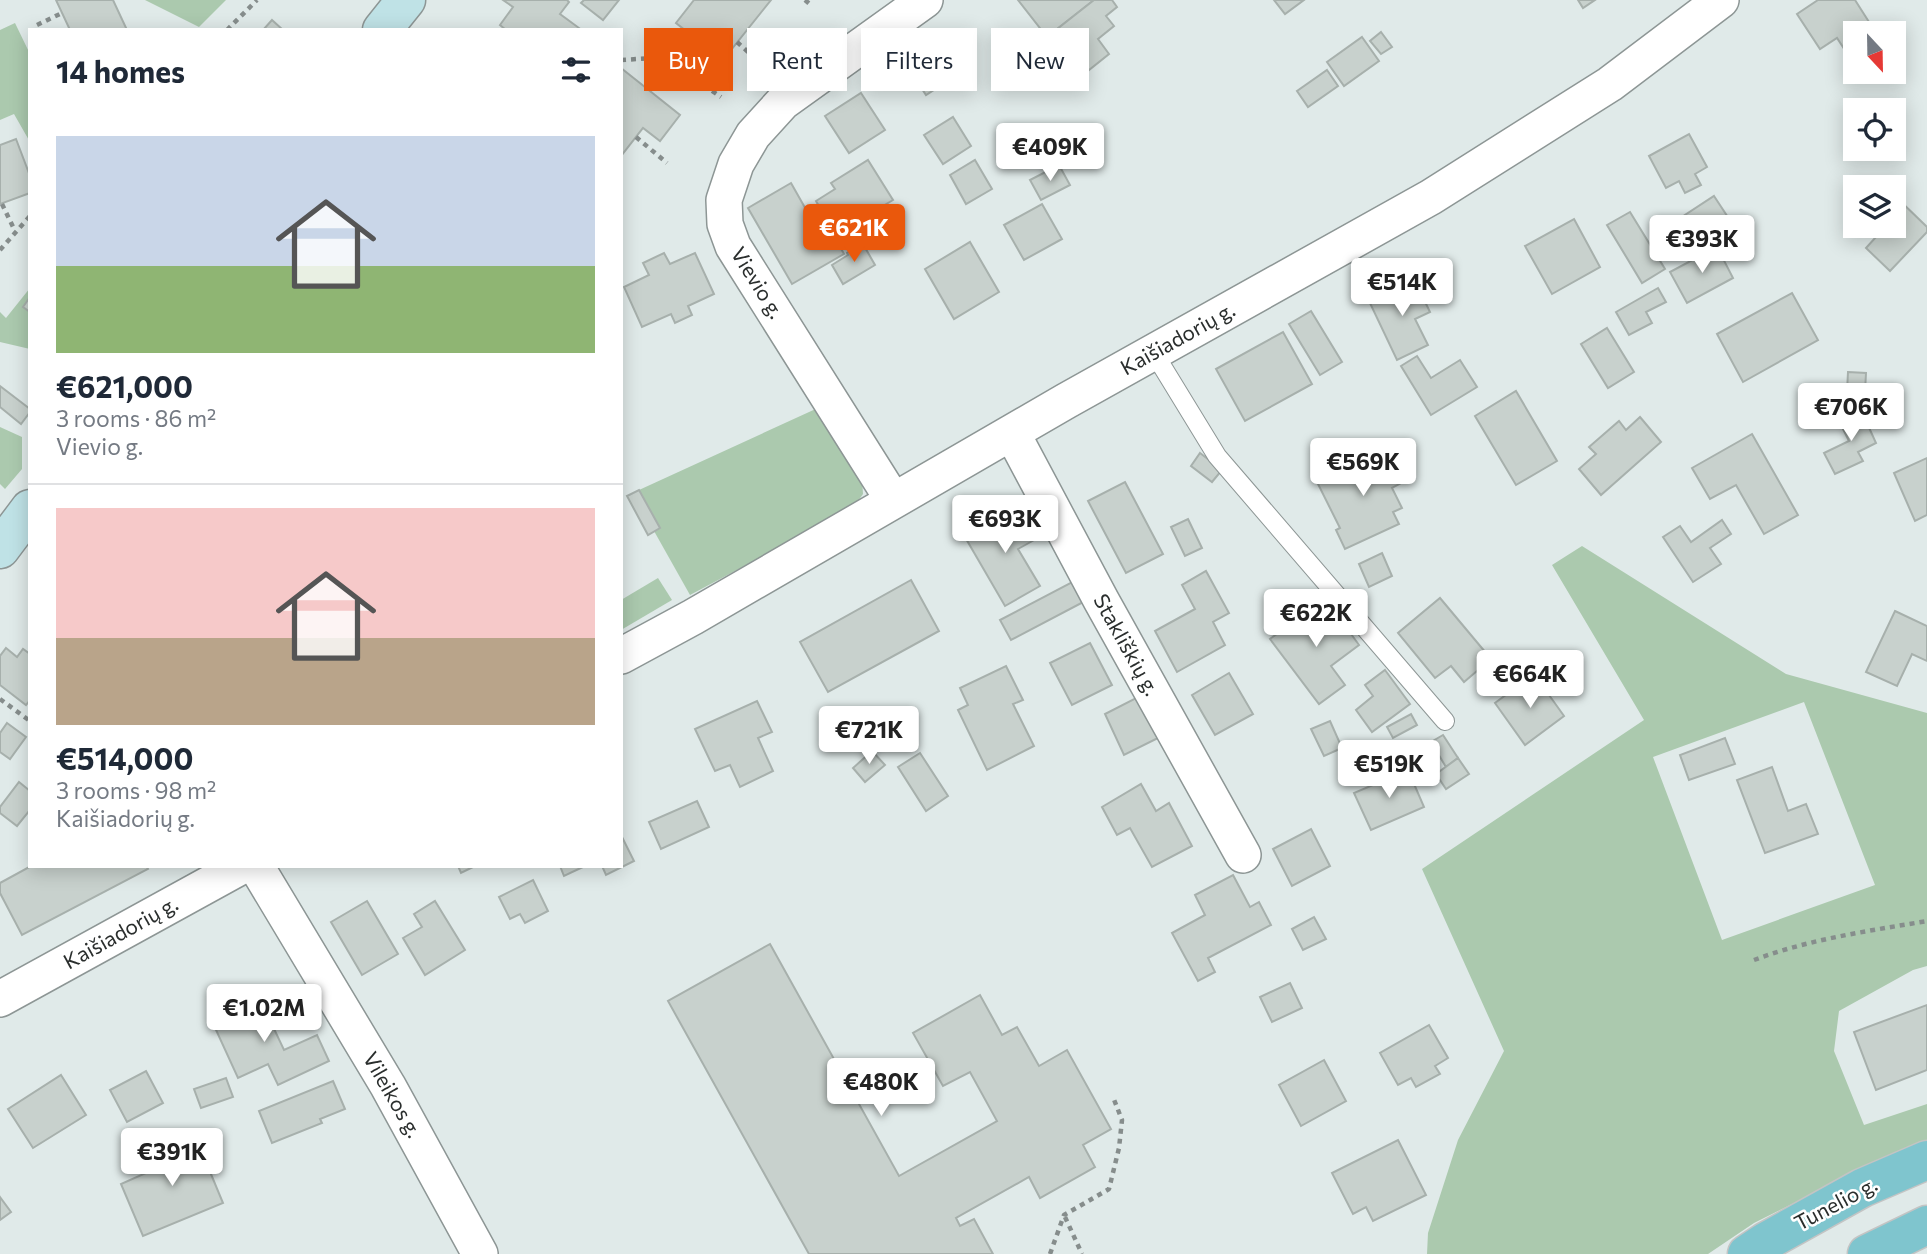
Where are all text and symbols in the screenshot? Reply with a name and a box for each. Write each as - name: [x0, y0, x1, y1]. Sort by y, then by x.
- north arrow: [1843, 21, 1906, 84]
- map controls: [1843, 21, 1906, 238]
- chip: Buy: [644, 28, 733, 91]
- chip: Rent: [747, 28, 847, 91]
- chip: Filters: [861, 28, 977, 91]
- chip: New: [991, 28, 1089, 91]
- icon: filters: [557, 51, 595, 89]
- text: 14 homes: [56, 52, 185, 89]
- button: locate: [1843, 98, 1906, 161]
- pin: €409K: [1001, 124, 1099, 183]
- text: €409K: [1012, 132, 1088, 160]
- button: layers: [1843, 175, 1906, 238]
- icon: home: [263, 181, 389, 307]
- pin: €621K: [805, 204, 903, 264]
- text: €621K: [819, 213, 889, 241]
- pin: €393K: [1653, 216, 1751, 275]
- text: €393K: [1665, 224, 1739, 252]
- street label: Vievio g.: [727, 242, 790, 323]
- pin: €514K: [1353, 258, 1451, 318]
- text: €514K: [1367, 267, 1437, 295]
- street label: Kaišiadorių g.: [1116, 296, 1239, 379]
- text: €621,000: [56, 367, 193, 404]
- pin: €706K: [1802, 384, 1900, 443]
- text: €706K: [1814, 392, 1888, 420]
- text: 3 rooms · 86 m²: [56, 404, 216, 432]
- text: Vievio g.: [56, 432, 143, 460]
- pin: €569K: [1314, 438, 1412, 498]
- text: €569K: [1326, 447, 1400, 475]
- pin: €693K: [956, 496, 1054, 555]
- text: €693K: [968, 504, 1042, 532]
- icon: home: [263, 553, 389, 679]
- street label: Stakliškių g.: [1089, 589, 1165, 699]
- pin: €622K: [1267, 590, 1365, 649]
- text: €622K: [1280, 598, 1352, 626]
- pin: €664K: [1481, 650, 1579, 710]
- text: €664K: [1493, 659, 1567, 687]
- pin: €721K: [820, 706, 918, 766]
- text: €721K: [835, 715, 903, 743]
- text: €514,000: [56, 739, 193, 776]
- pin: €519K: [1340, 740, 1438, 800]
- text: €519K: [1354, 749, 1424, 777]
- text: 3 rooms · 98 m²: [56, 776, 216, 804]
- text: Kaišiadorių g.: [56, 804, 195, 832]
- street label: Kaišiadorių g.: [59, 890, 182, 973]
- pin: €1.02M: [207, 984, 321, 1044]
- text: €1.02M: [223, 993, 305, 1021]
- street label: Vileikos g.: [359, 1047, 428, 1142]
- pin: €480K: [832, 1058, 930, 1118]
- text: €480K: [843, 1067, 919, 1095]
- pin: €391K: [123, 1128, 221, 1188]
- text: €391K: [137, 1137, 207, 1165]
- street label: Tunelio g.: [1790, 1170, 1881, 1235]

